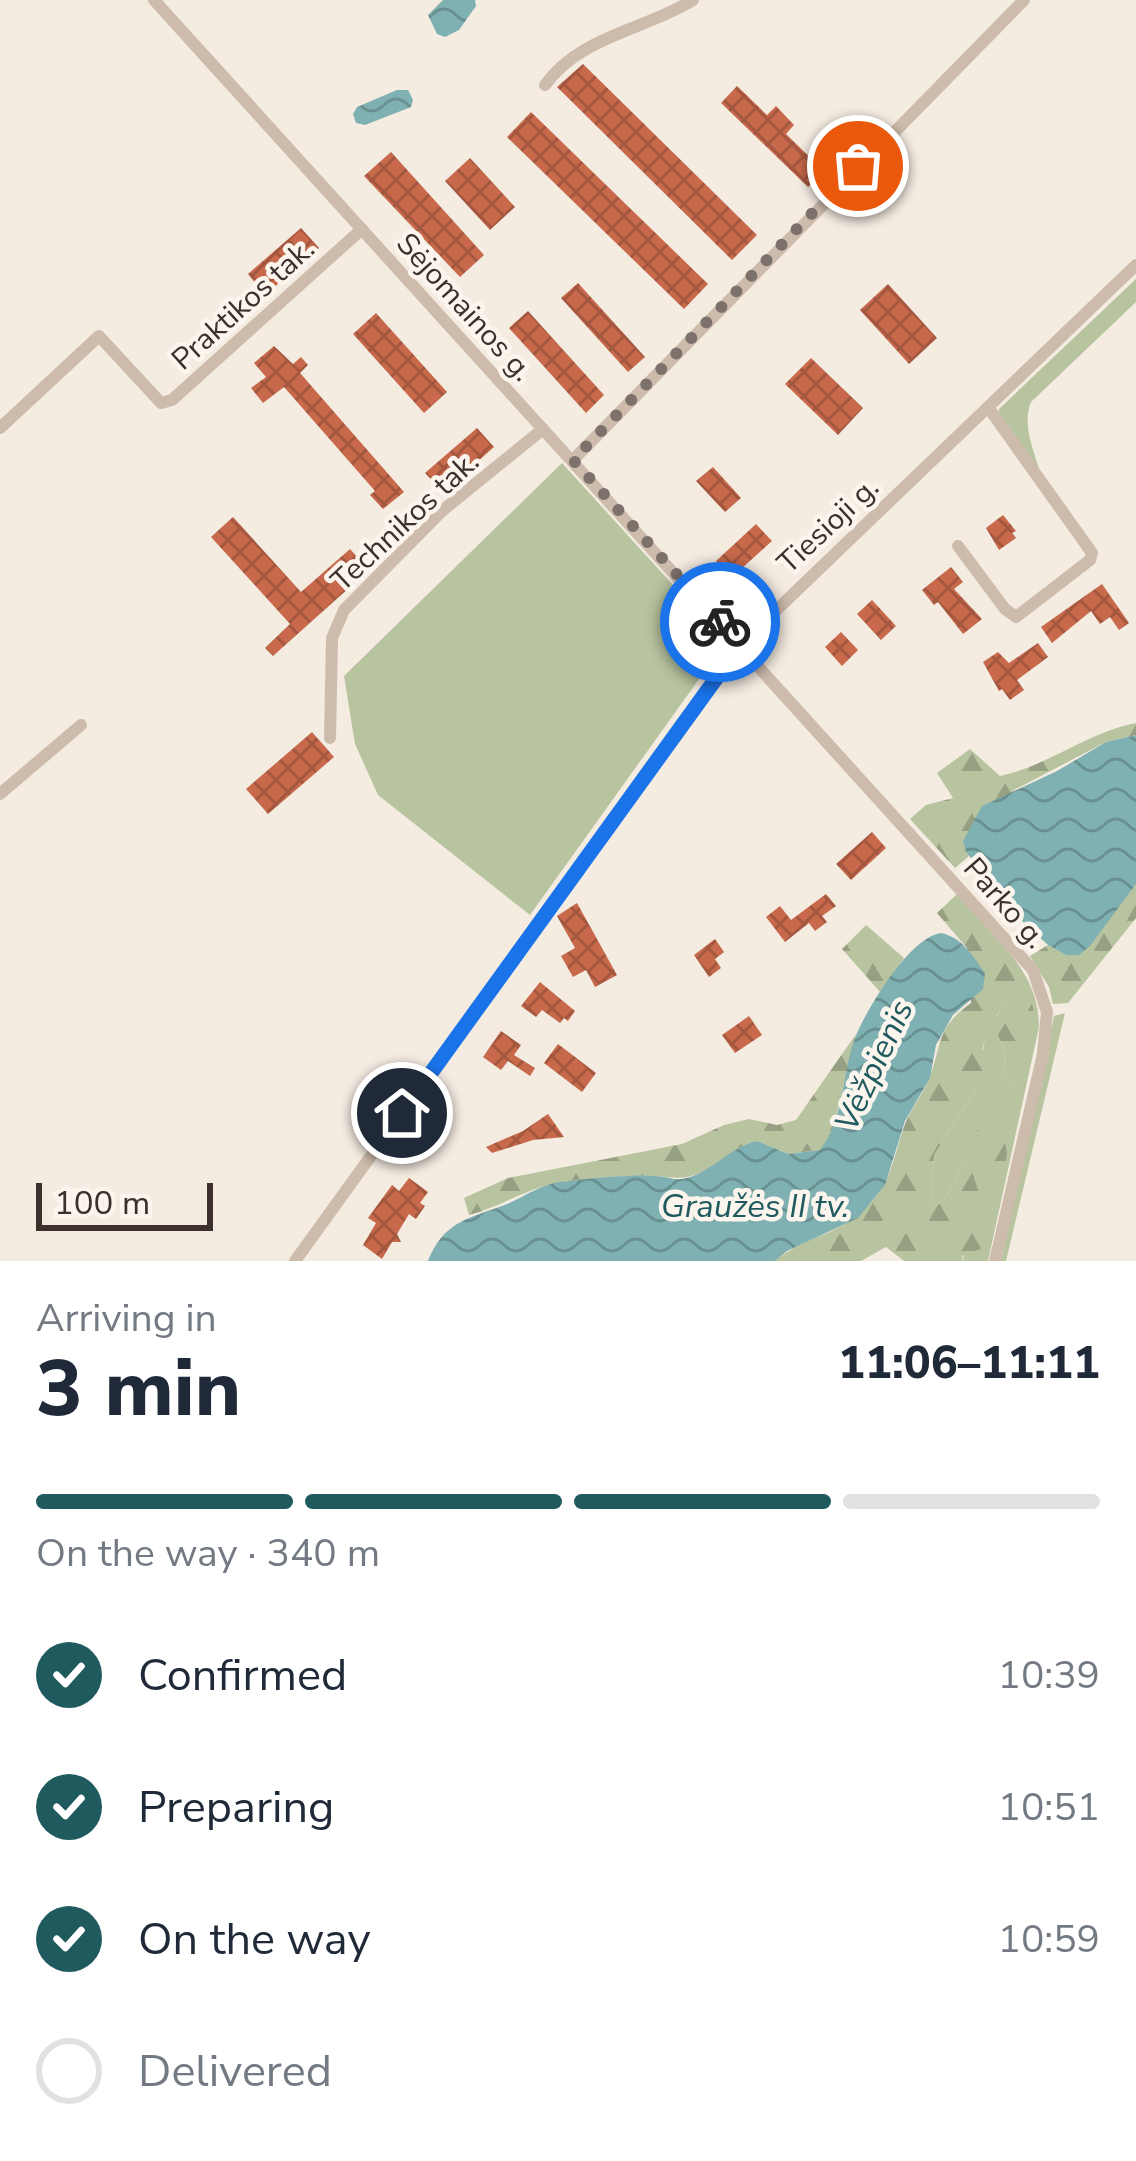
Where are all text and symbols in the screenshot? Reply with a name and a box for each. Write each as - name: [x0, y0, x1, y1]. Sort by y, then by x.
- pin: [807, 115, 909, 217]
- icon: bag: [825, 133, 891, 199]
- street label: Sėjomainos g.: [387, 224, 542, 391]
- street label: Praktikos tak.: [163, 229, 324, 380]
- street label: Technikos tak.: [322, 442, 488, 601]
- street label: Tiesioji g.: [769, 468, 888, 583]
- courier: [660, 562, 780, 682]
- icon: bike: [687, 589, 753, 655]
- street label: Parko g.: [954, 849, 1056, 958]
- water label: Vėžpienis: [824, 993, 924, 1139]
- pin: [351, 1062, 453, 1164]
- icon: home: [369, 1080, 435, 1146]
- scale bar: [36, 1177, 213, 1230]
- text: 100 m: [54, 1181, 150, 1226]
- water label: Graužės II tv.: [661, 1184, 849, 1229]
- text: Arriving in: [36, 1292, 217, 1345]
- text: 11:06–11:11: [838, 1333, 1100, 1394]
- text: 3 min: [36, 1336, 241, 1443]
- text: On the way · 340 m: [36, 1527, 380, 1580]
- icon: check: [36, 1642, 102, 1708]
- text: Confirmed: [138, 1645, 347, 1706]
- text: 10:39: [998, 1649, 1100, 1702]
- icon: check: [36, 1774, 102, 1840]
- text: Preparing: [138, 1777, 334, 1838]
- text: 10:51: [998, 1781, 1100, 1834]
- icon: check: [36, 1906, 102, 1972]
- text: On the way: [138, 1909, 371, 1970]
- text: 10:59: [998, 1913, 1100, 1966]
- text: Delivered: [138, 2041, 332, 2102]

